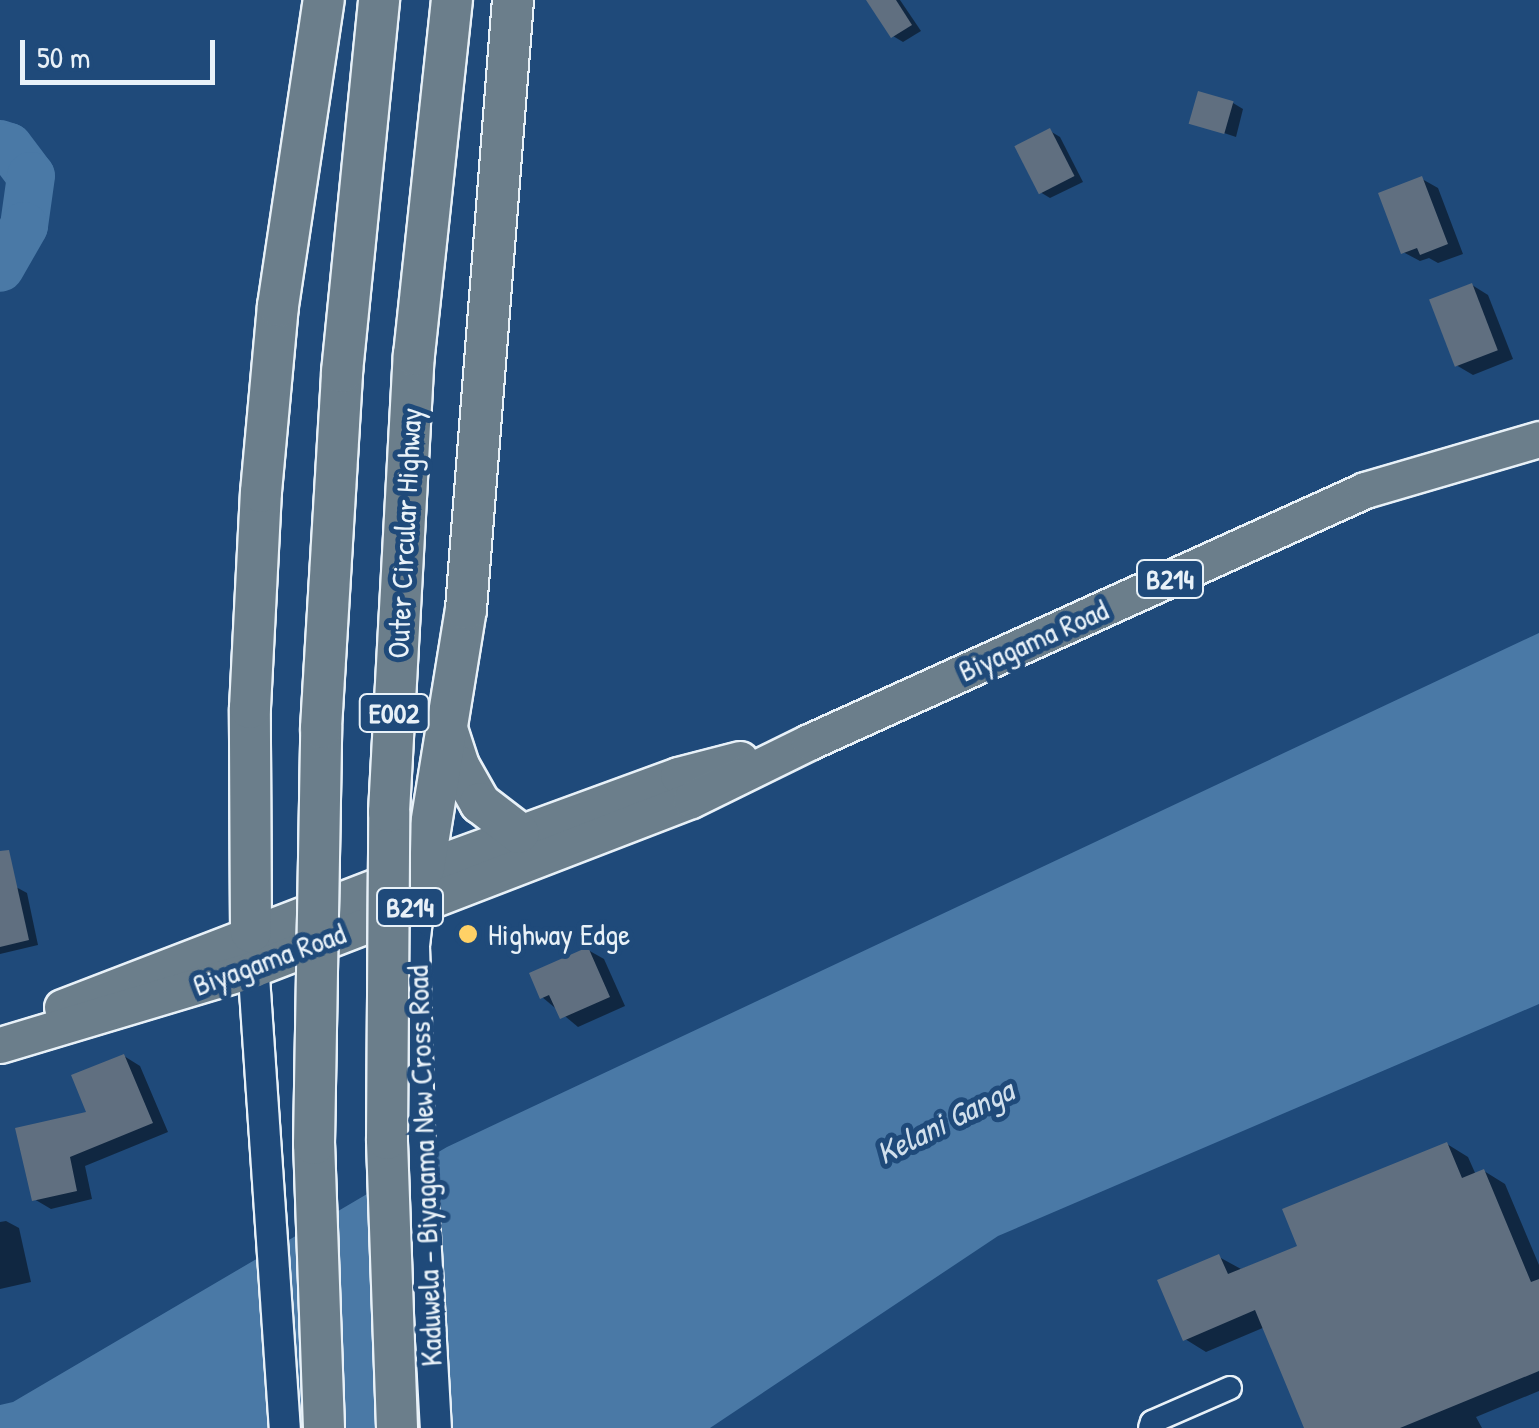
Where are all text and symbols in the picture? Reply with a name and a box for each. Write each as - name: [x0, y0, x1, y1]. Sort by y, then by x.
- scale bar: [25, 20, 220, 82]
- text: 50 m: [37, 37, 90, 77]
- street label: Outer Circular Highway: [379, 407, 429, 659]
- road number: B214: [1135, 556, 1205, 602]
- street label: Biyagama Road: [953, 591, 1113, 689]
- road number: E002: [356, 690, 432, 736]
- road number: B214: [375, 884, 445, 930]
- street label: Biyagama Road: [188, 915, 350, 1003]
- place label: Highway Edge: [488, 916, 630, 952]
- marker: Highway Edge: [457, 923, 479, 945]
- street label: Kaduwela - Biyagama New Cross Road: [399, 965, 449, 1367]
- water label: Kelani Ganga: [870, 1071, 1020, 1173]

